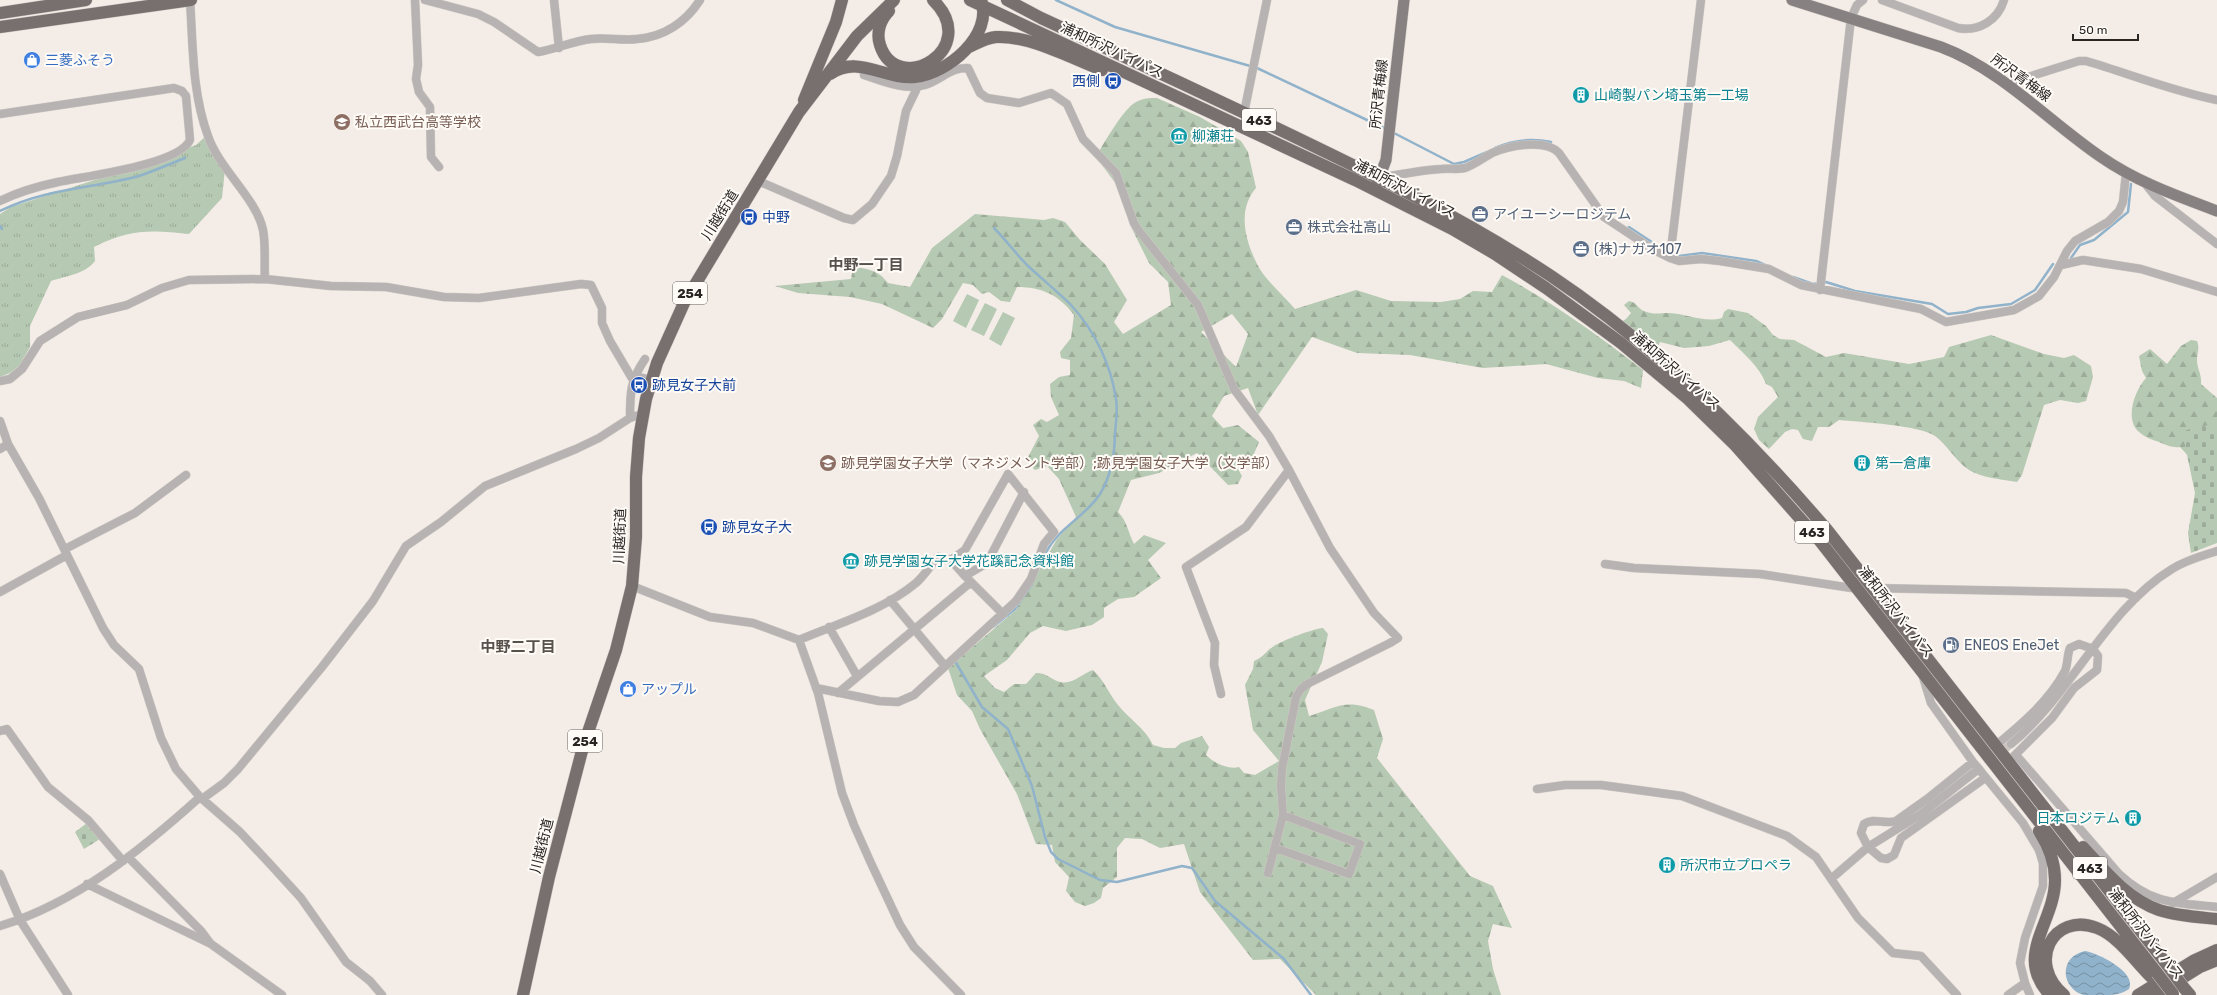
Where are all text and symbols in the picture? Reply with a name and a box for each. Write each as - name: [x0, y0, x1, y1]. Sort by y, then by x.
- scale bar: [2073, 16, 2138, 42]
- street label: 浦和所沢バイパス: [1058, 19, 1166, 81]
- text: 50 m: [2079, 23, 2107, 37]
- shop icon: 三菱ふそう: [22, 50, 42, 70]
- street label: 所沢青梅線: [1988, 51, 2054, 105]
- place label: 三菱ふそう: [45, 52, 115, 69]
- street label: 所沢青梅線: [1367, 58, 1391, 130]
- bus stop icon: 西側: [1103, 71, 1123, 91]
- place label: 西側: [1072, 73, 1100, 90]
- building icon: 山崎製パン埼玉第一工場: [1571, 85, 1591, 105]
- place label: 山崎製パン埼玉第一工場: [1594, 87, 1749, 104]
- road number: 463: [1242, 109, 1276, 131]
- school or university icon: 私立西武台高等学校: [332, 112, 352, 132]
- place label: 私立西武台高等学校: [355, 114, 481, 131]
- museum icon: 柳瀬荘: [1169, 126, 1189, 146]
- place label: 柳瀬荘: [1192, 128, 1234, 145]
- street label: 浦和所沢バイパス: [1351, 156, 1459, 222]
- street label: 川越街道: [698, 187, 742, 243]
- office icon: アイユーシーロジテム: [1470, 204, 1490, 224]
- place label: アイユーシーロジテム: [1493, 206, 1631, 223]
- bus stop icon: 中野: [739, 207, 759, 227]
- place label: 中野: [762, 209, 790, 226]
- office icon: 株式会社高山: [1284, 217, 1304, 237]
- place label: 株式会社高山: [1307, 219, 1391, 236]
- office icon: (株)ナガオ107: [1571, 239, 1591, 259]
- place label: (株)ナガオ107: [1594, 241, 1682, 258]
- district label: 中野一丁目: [828, 256, 904, 274]
- road number: 254: [673, 282, 707, 304]
- street label: 浦和所沢バイパス: [1628, 328, 1724, 414]
- bus stop icon: 跡見女子大前: [629, 375, 649, 395]
- place label: 跡見女子大前: [652, 377, 736, 394]
- school or university icon: 跡見学園女子大学（マネジメント学部）;跡見学園女子大学（文学部）: [818, 453, 838, 473]
- building icon: 第一倉庫: [1852, 453, 1872, 473]
- place label: 跡見学園女子大学（マネジメント学部）;跡見学園女子大学（文学部）: [841, 455, 1279, 472]
- place label: 第一倉庫: [1875, 455, 1931, 472]
- street label: 川越街道: [611, 508, 629, 564]
- bus stop icon: 跡見女子大: [699, 517, 719, 537]
- place label: 跡見女子大: [722, 519, 792, 536]
- road number: 463: [1795, 521, 1829, 543]
- museum icon: 跡見学園女子大学花蹊記念資料館: [841, 551, 861, 571]
- place label: 跡見学園女子大学花蹊記念資料館: [864, 553, 1074, 570]
- street label: 浦和所沢バイパス: [1855, 563, 1937, 661]
- fuel station icon: ENEOS EneJet: [1941, 635, 1961, 655]
- place label: ENEOS EneJet: [1964, 637, 2060, 654]
- district label: 中野二丁目: [480, 638, 556, 656]
- shop icon: アップル: [618, 679, 638, 699]
- place label: アップル: [641, 681, 697, 698]
- road number: 254: [568, 730, 602, 752]
- building icon: 日本ロジテム: [2123, 808, 2143, 828]
- place label: 日本ロジテム: [2036, 810, 2120, 827]
- street label: 川越街道: [527, 817, 557, 875]
- building icon: 所沢市立プロペラ: [1657, 855, 1677, 875]
- place label: 所沢市立プロペラ: [1680, 857, 1792, 874]
- road number: 463: [2073, 857, 2107, 879]
- street label: 浦和所沢バイパス: [2105, 885, 2187, 983]

